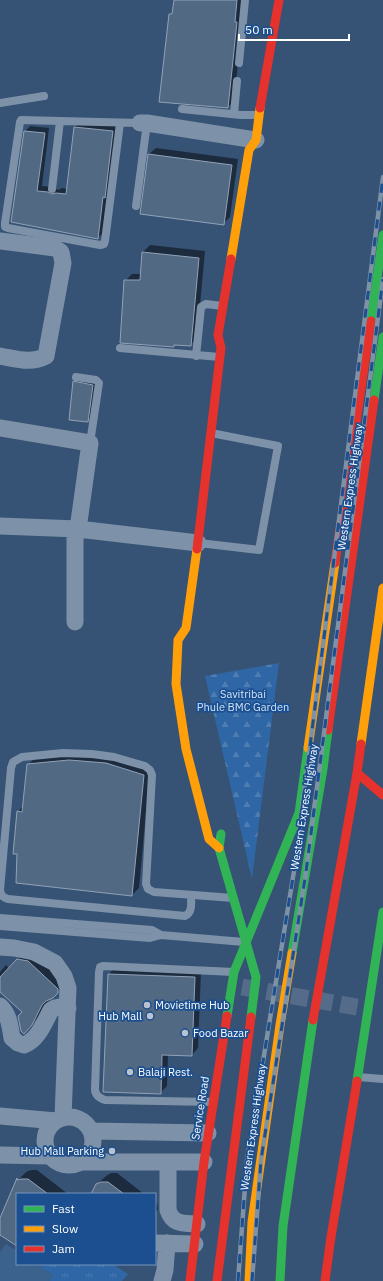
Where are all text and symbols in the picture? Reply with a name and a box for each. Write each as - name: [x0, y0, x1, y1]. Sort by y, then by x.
- scale bar: [239, 16, 349, 42]
- text: 50 m: [245, 22, 273, 37]
- street label: Western Express Highway: [334, 422, 366, 551]
- park label: Savitribai Phule BMC Garden: [197, 687, 289, 714]
- street label: Western Express Highway: [287, 742, 321, 871]
- place label: Movietime Hub: [155, 998, 229, 1012]
- marker: Movietime Hub: [142, 1000, 152, 1010]
- place label: Hub Mall: [98, 1009, 142, 1023]
- marker: Hub Mall: [145, 1011, 155, 1021]
- place label: Food Bazar: [193, 1026, 248, 1040]
- marker: Food Bazar: [180, 1028, 190, 1038]
- street label: Western Express Highway: [237, 1062, 269, 1191]
- place label: Balaji Rest.: [138, 1065, 193, 1079]
- marker: Balaji Rest.: [125, 1067, 135, 1077]
- street label: Service Road: [188, 1075, 212, 1141]
- place label: Hub Mall Parking: [21, 1144, 104, 1158]
- marker: Hub Mall Parking: [107, 1146, 117, 1156]
- legend: [16, 1193, 156, 1265]
- text: Fast: [52, 1201, 75, 1216]
- text: Slow: [52, 1221, 78, 1236]
- text: Jam: [52, 1241, 75, 1256]

